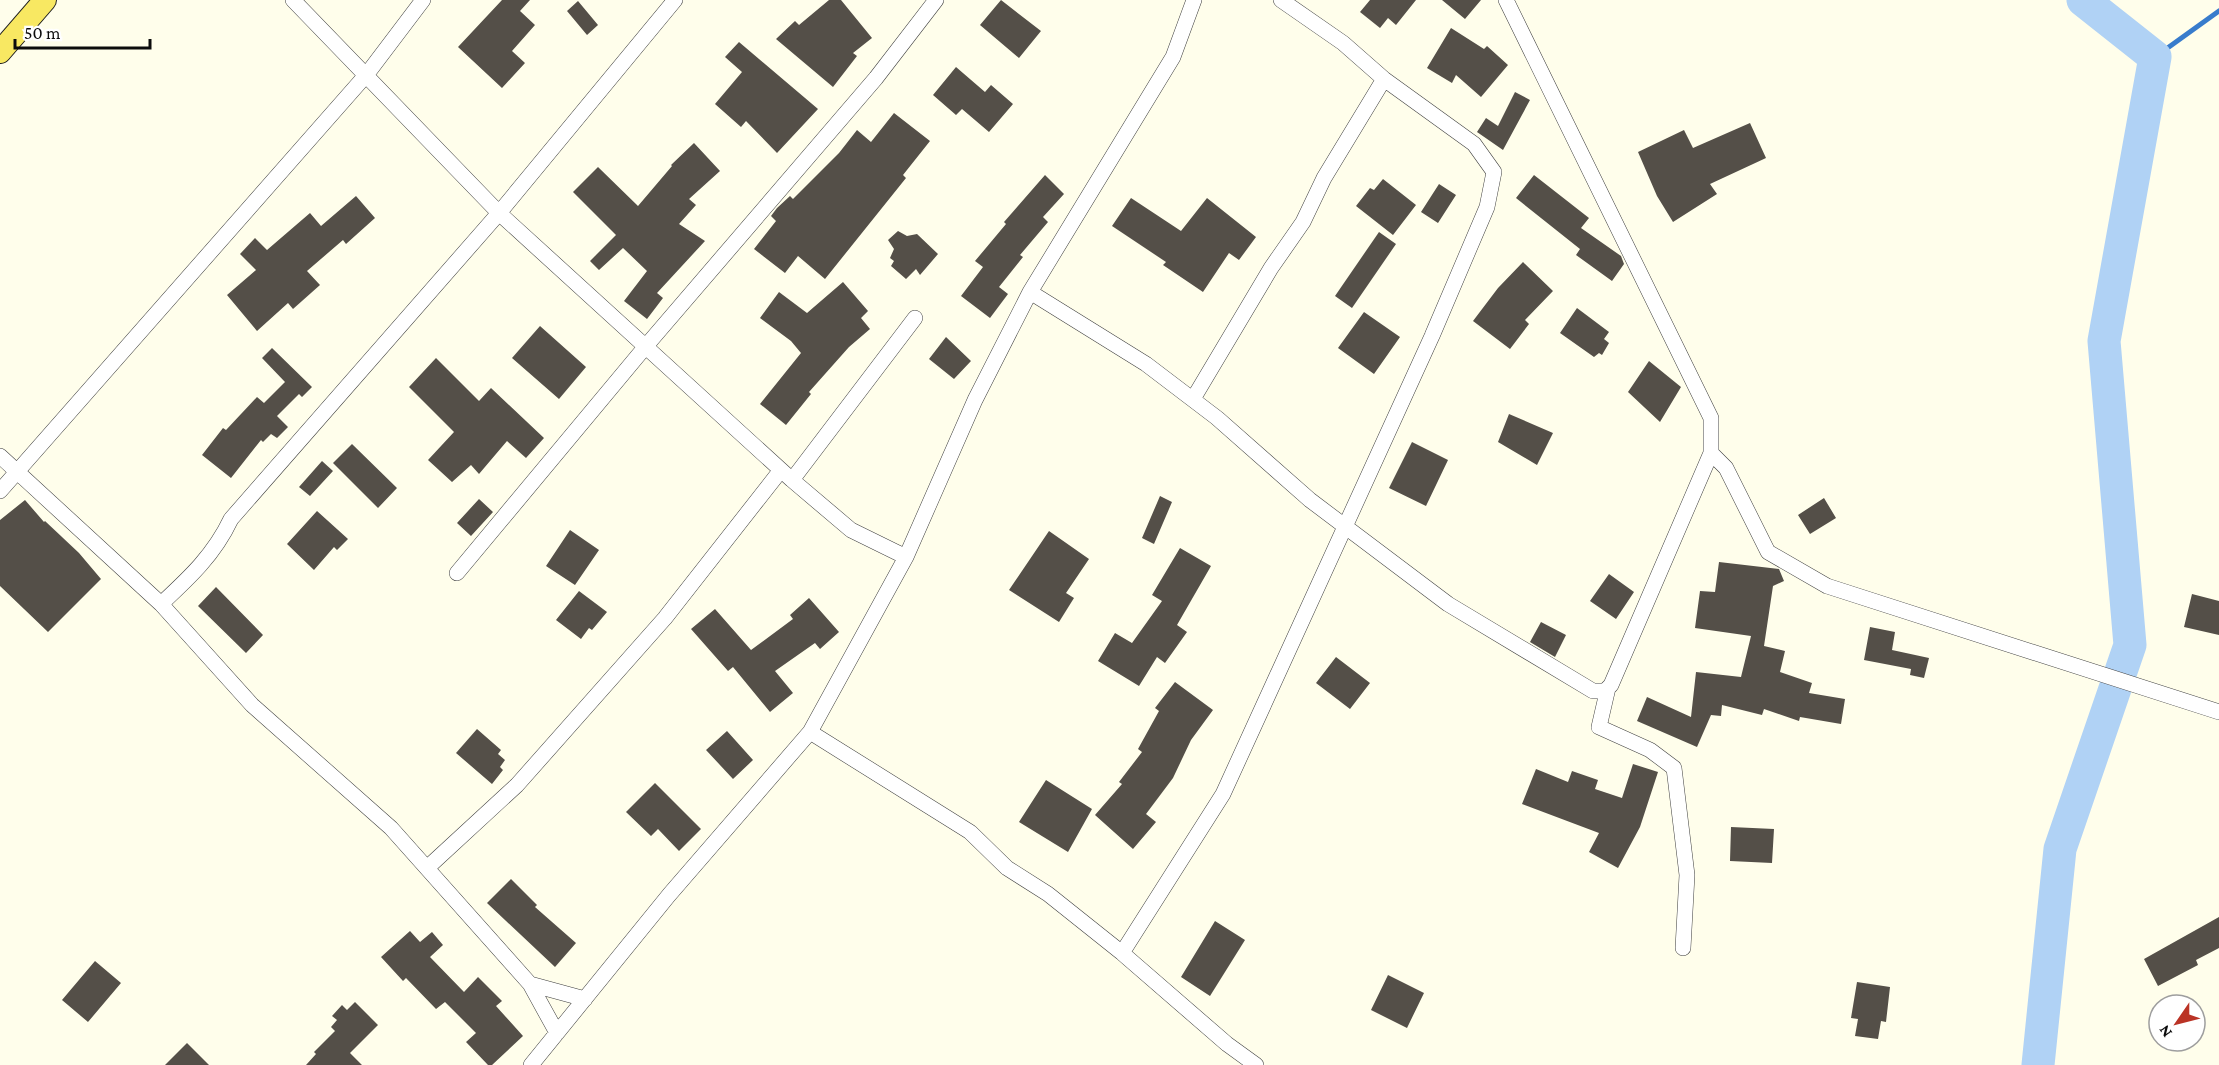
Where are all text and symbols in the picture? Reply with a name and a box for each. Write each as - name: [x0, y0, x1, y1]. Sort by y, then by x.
- scale bar: [15, 12, 150, 50]
- text: 50 m: [24, 23, 61, 43]
- north arrow: [2147, 993, 2207, 1053]
- text: N: [2155, 1022, 2175, 1041]

